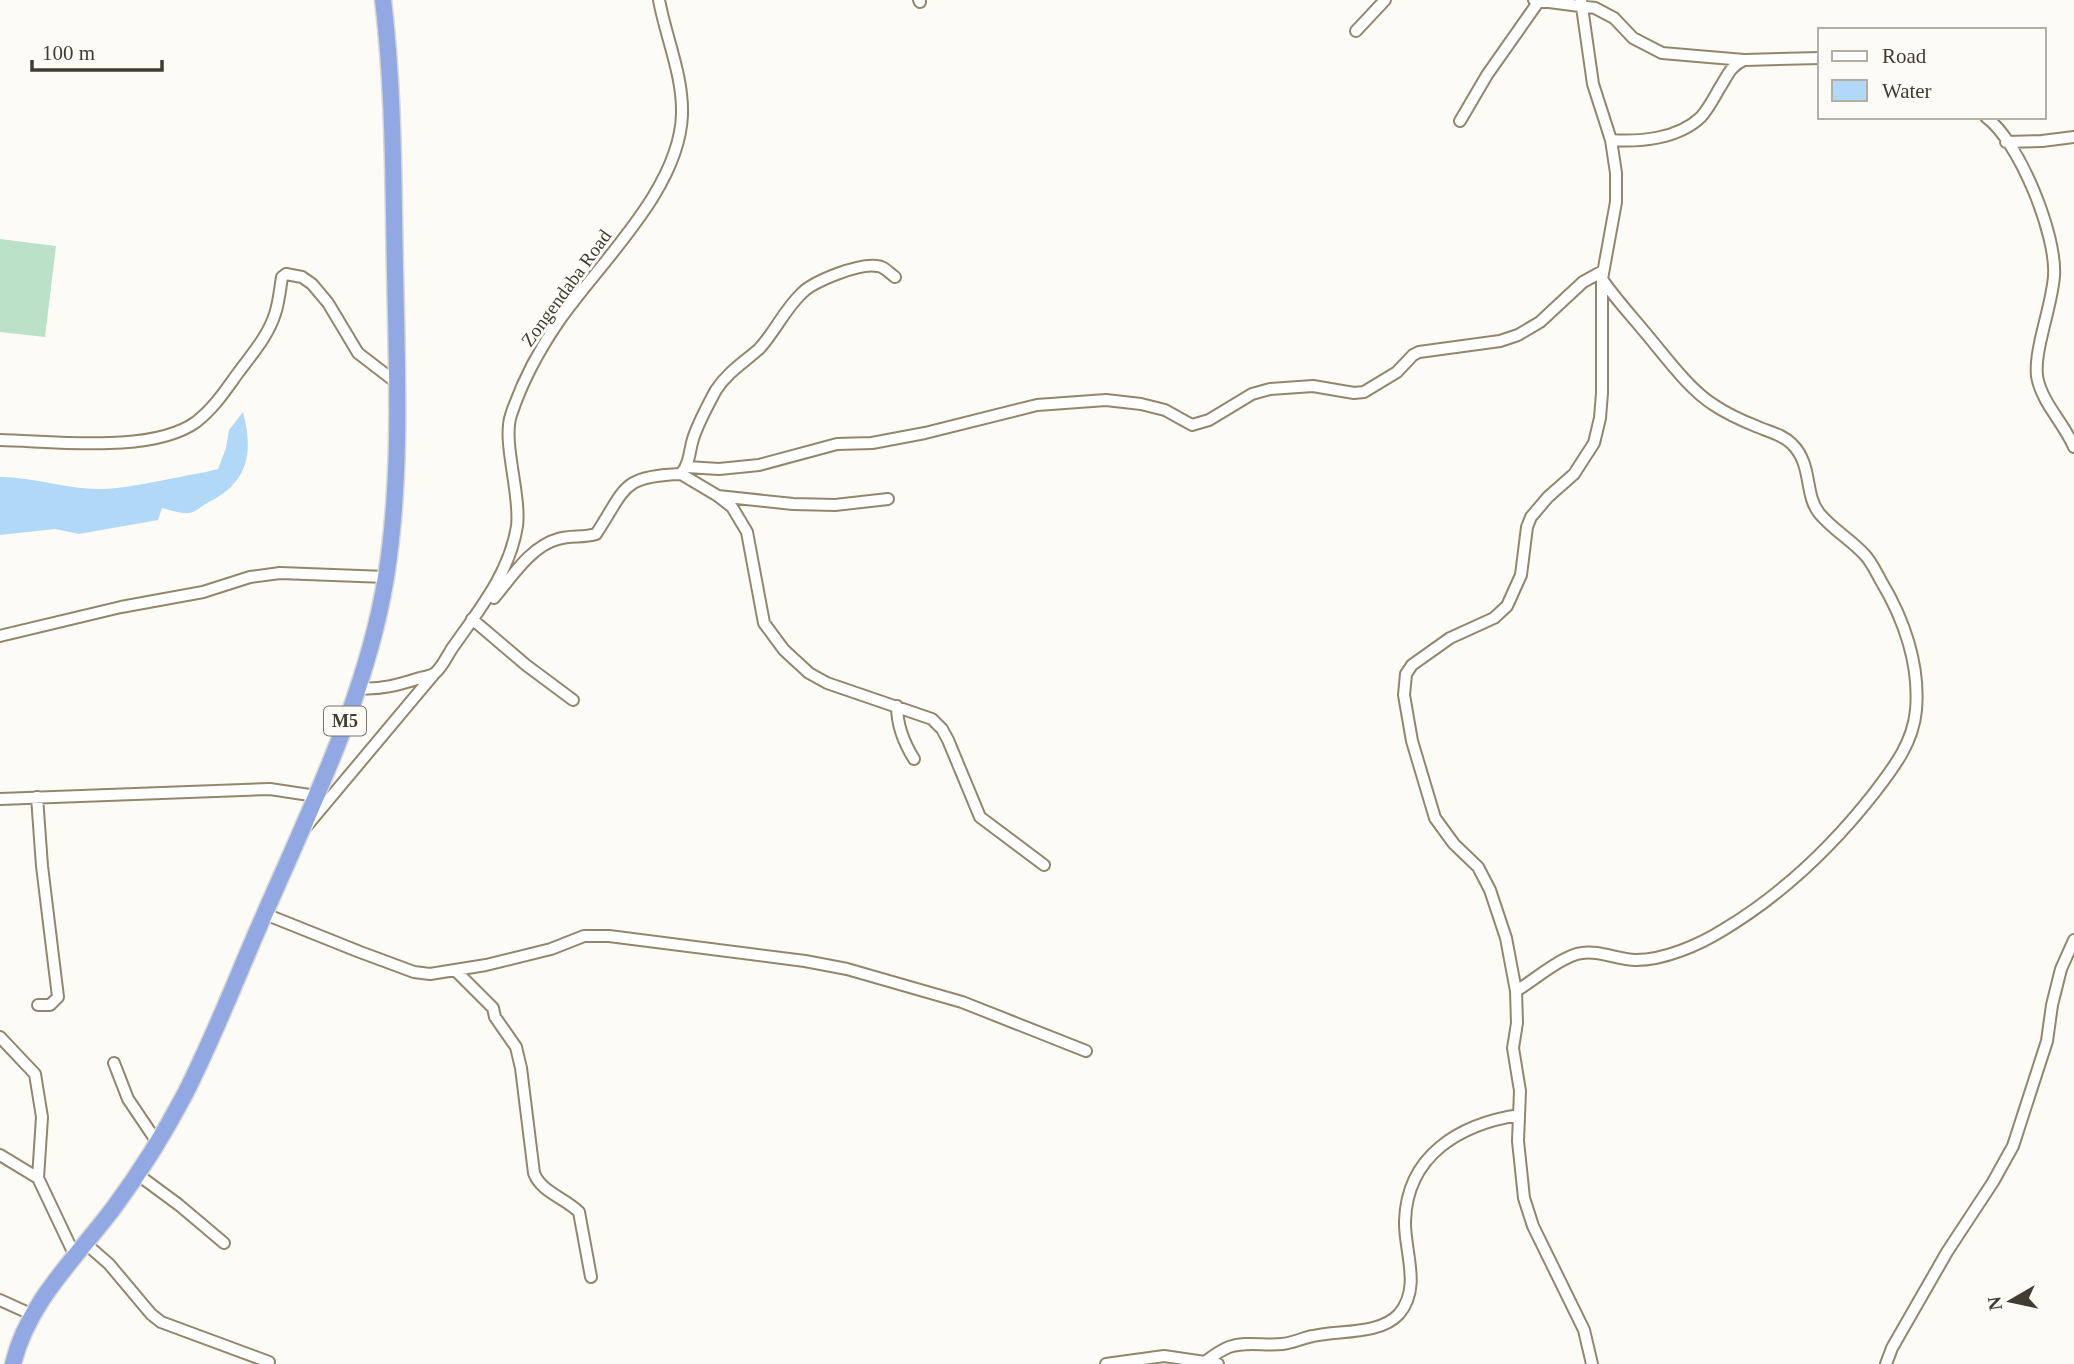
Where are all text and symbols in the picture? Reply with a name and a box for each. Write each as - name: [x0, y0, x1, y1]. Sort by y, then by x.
- scale bar: [32, 28, 161, 72]
- legend: [1818, 28, 2046, 119]
- text: 100 m: [42, 41, 95, 65]
- text: Road: [1882, 44, 1927, 68]
- text: Water: [1882, 79, 1932, 103]
- street label: Zongendaba Road: [517, 225, 616, 350]
- road number: M5: [324, 706, 366, 736]
- north arrow: [1976, 1266, 2046, 1336]
- text: N: [1983, 1295, 2006, 1312]

